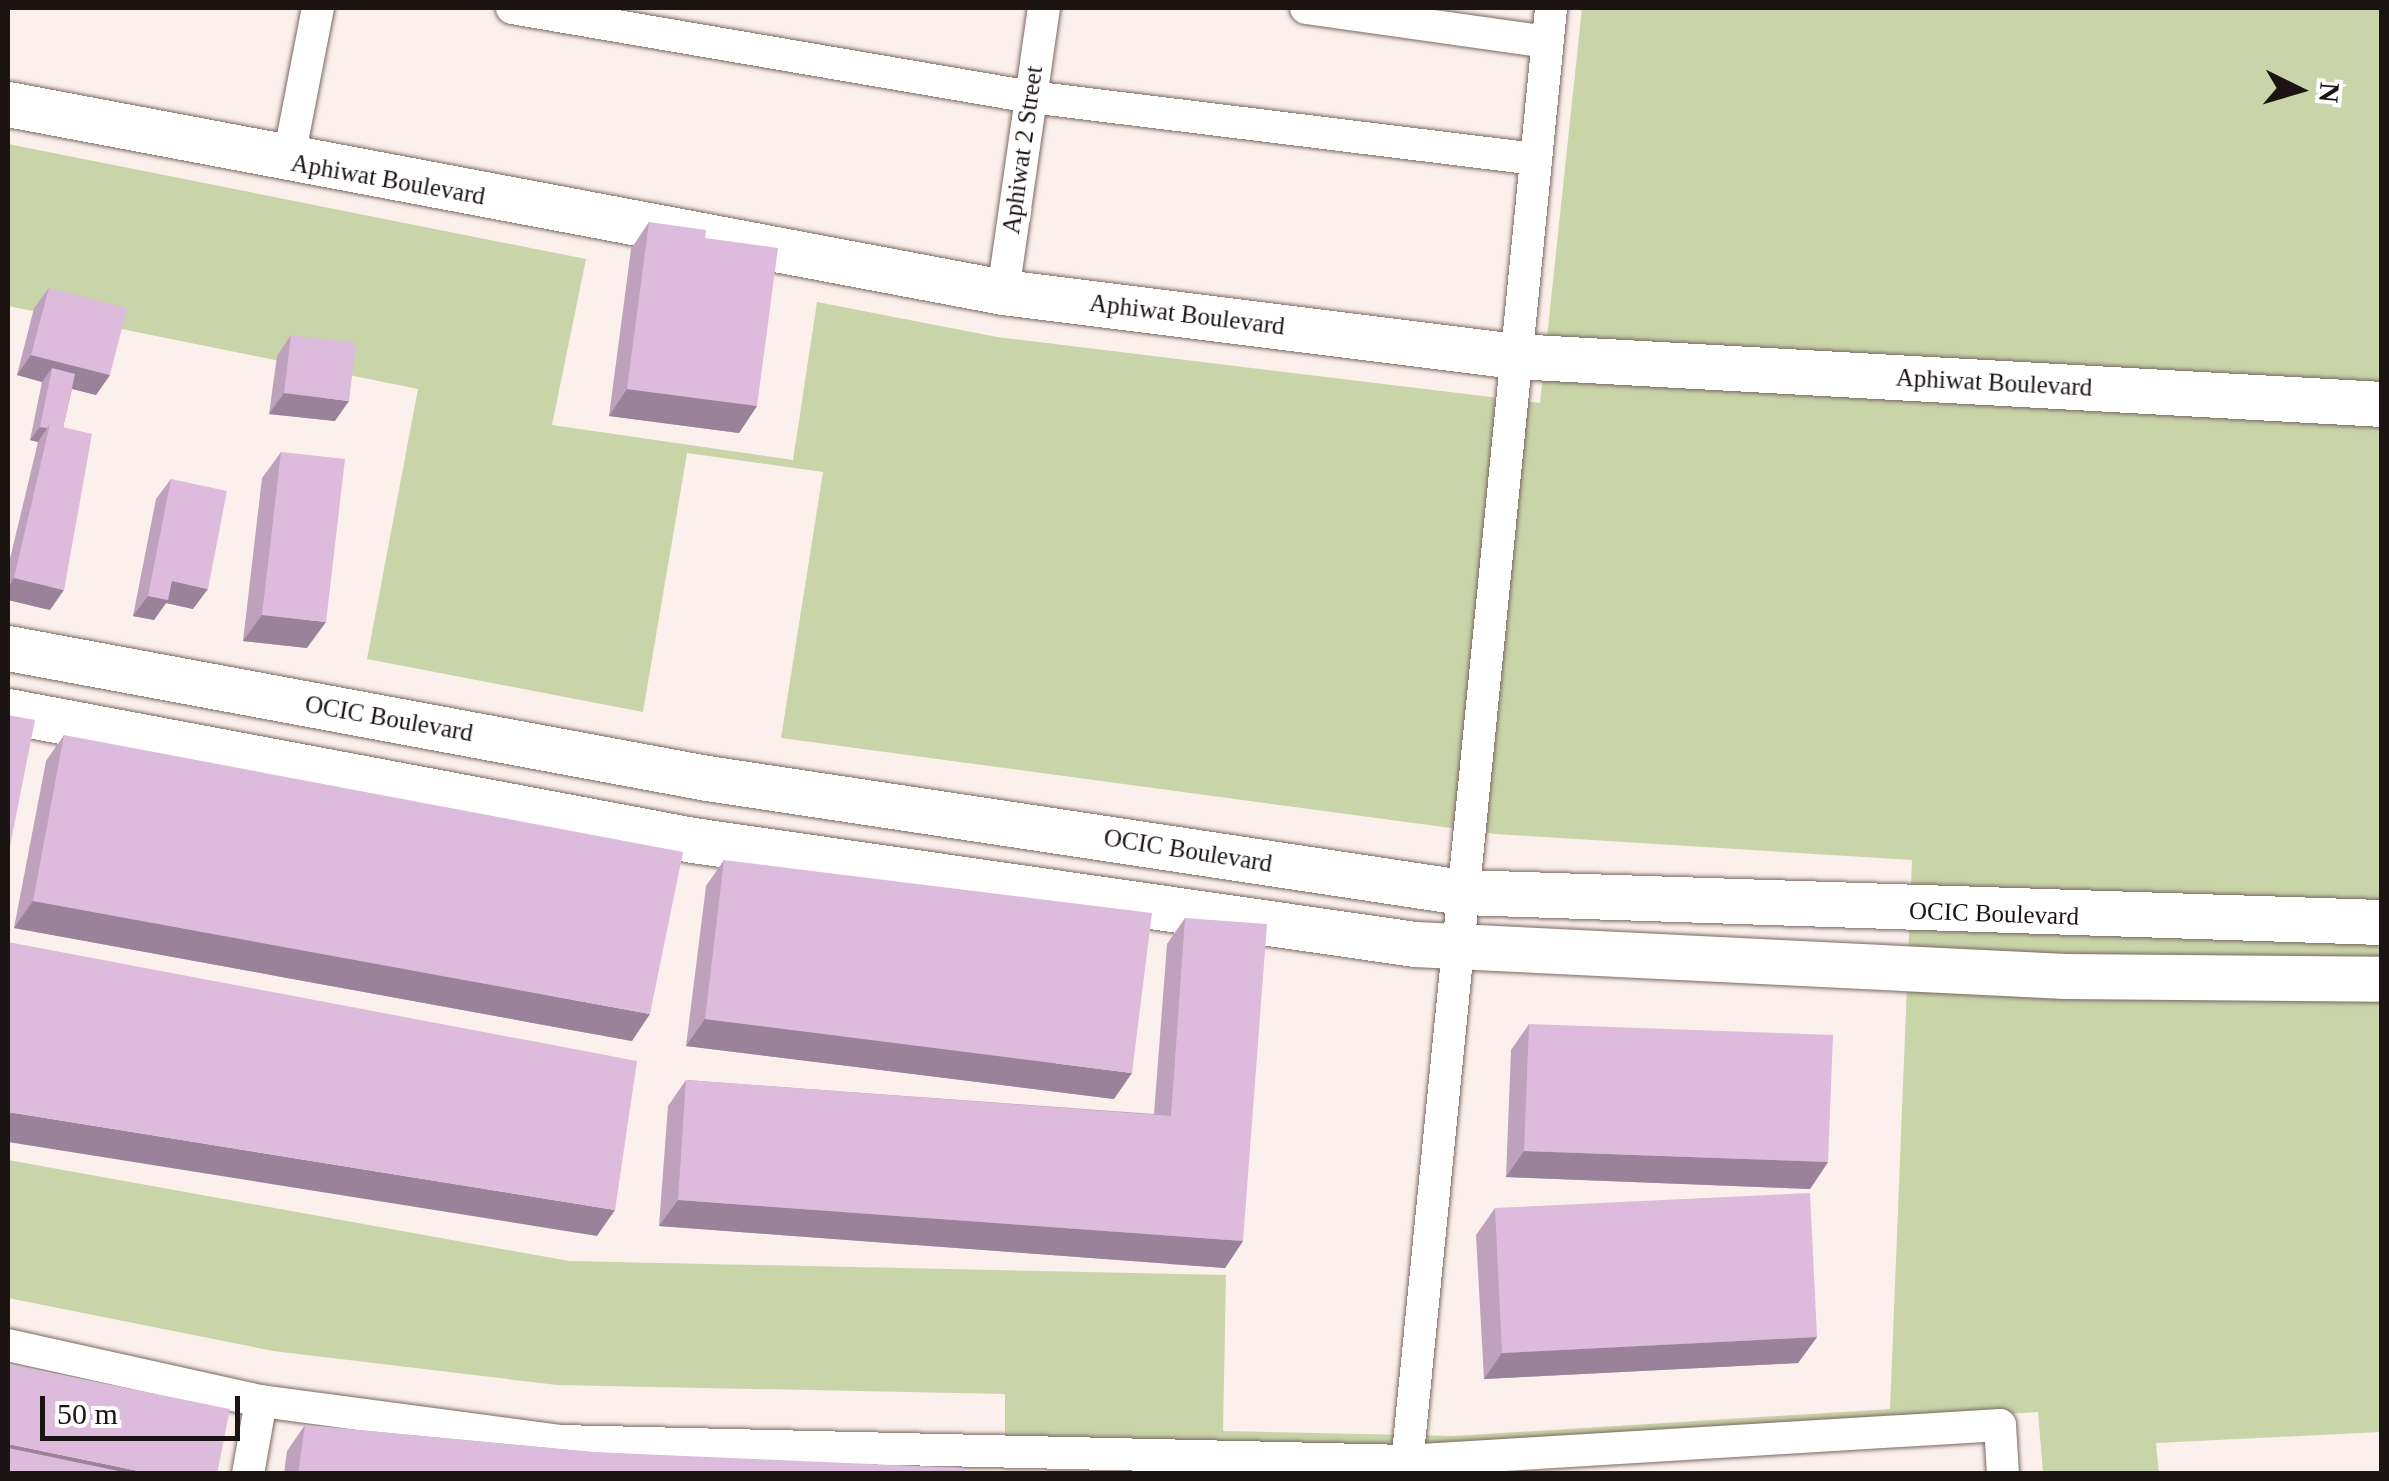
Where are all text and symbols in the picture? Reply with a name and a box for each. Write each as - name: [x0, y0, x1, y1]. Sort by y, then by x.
- north arrow: [2249, 40, 2349, 140]
- street label: Aphiwat 2 Street: [995, 52, 1051, 248]
- text: N: [2313, 81, 2346, 104]
- street label: Aphiwat Boulevard: [276, 146, 500, 214]
- street label: Aphiwat Boulevard: [1075, 287, 1299, 343]
- street label: Aphiwat Boulevard: [1883, 362, 2105, 404]
- street label: OCIC Boulevard: [295, 688, 483, 750]
- street label: OCIC Boulevard: [1094, 822, 1282, 880]
- street label: OCIC Boulevard: [1901, 896, 2087, 932]
- scale bar: [45, 1376, 245, 1438]
- text: 50 m: [57, 1397, 118, 1430]

